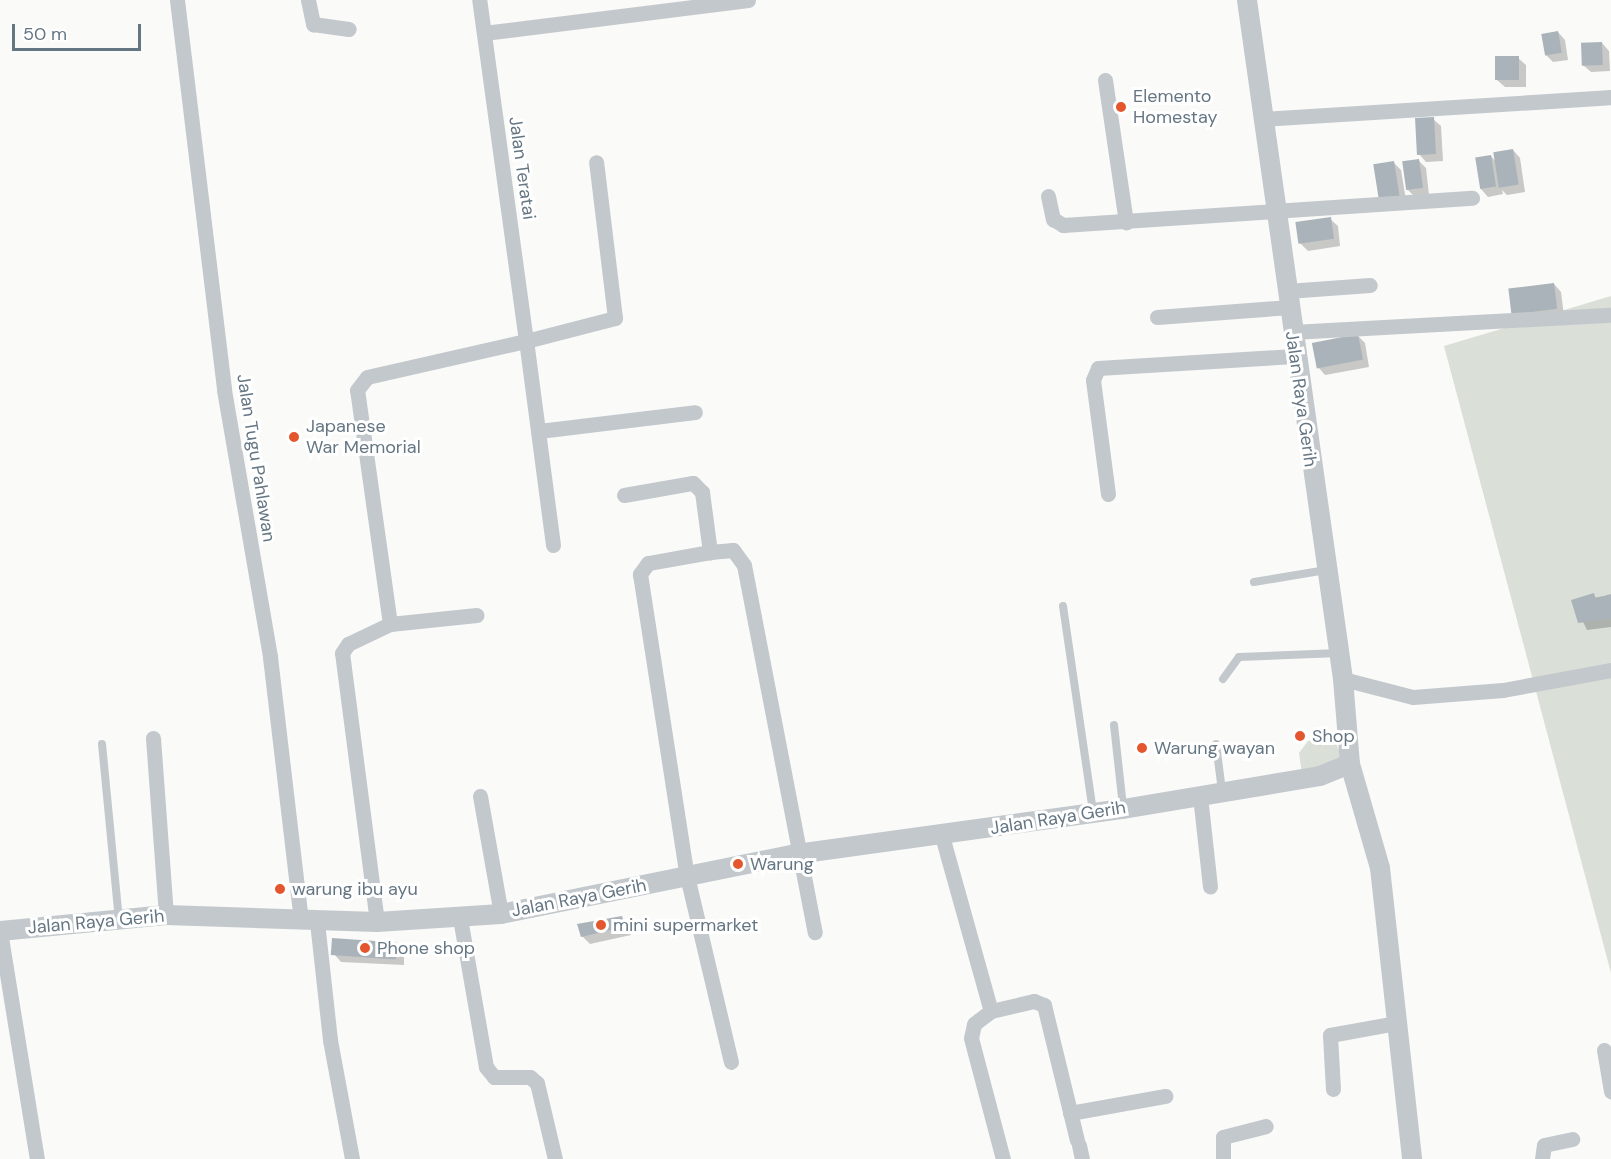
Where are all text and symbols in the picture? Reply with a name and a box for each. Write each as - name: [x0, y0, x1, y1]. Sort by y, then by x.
- scale bar: [15, 12, 144, 50]
- text: 50 m: [23, 22, 67, 46]
- place label: Elemento Homestay: [1133, 86, 1217, 128]
- marker: Elemento Homestay: [1114, 100, 1128, 114]
- street label: Jalan Teratai: [504, 115, 540, 221]
- street label: Jalan Raya Gerih: [1281, 330, 1321, 468]
- street label: Jalan Tugu Pahlawan: [232, 372, 280, 544]
- place label: Japanese War Memorial: [306, 416, 421, 458]
- marker: Japanese War Memorial: [287, 430, 301, 444]
- place label: Shop: [1312, 725, 1355, 747]
- marker: Shop: [1293, 729, 1307, 743]
- place label: Warung wayan: [1154, 737, 1275, 759]
- marker: Warung wayan: [1135, 741, 1149, 755]
- street label: Jalan Raya Gerih: [989, 797, 1127, 839]
- place label: Warung: [750, 853, 814, 875]
- marker: Warung: [731, 857, 745, 871]
- street label: Jalan Raya Gerih: [510, 874, 648, 922]
- place label: warung ibu ayu: [292, 878, 418, 900]
- marker: warung ibu ayu: [273, 882, 287, 896]
- street label: Jalan Raya Gerih: [27, 905, 165, 939]
- place label: mini supermarket: [613, 914, 758, 936]
- marker: mini supermarket: [594, 918, 608, 932]
- place label: Phone shop: [377, 937, 475, 959]
- marker: Phone shop: [358, 941, 372, 955]

